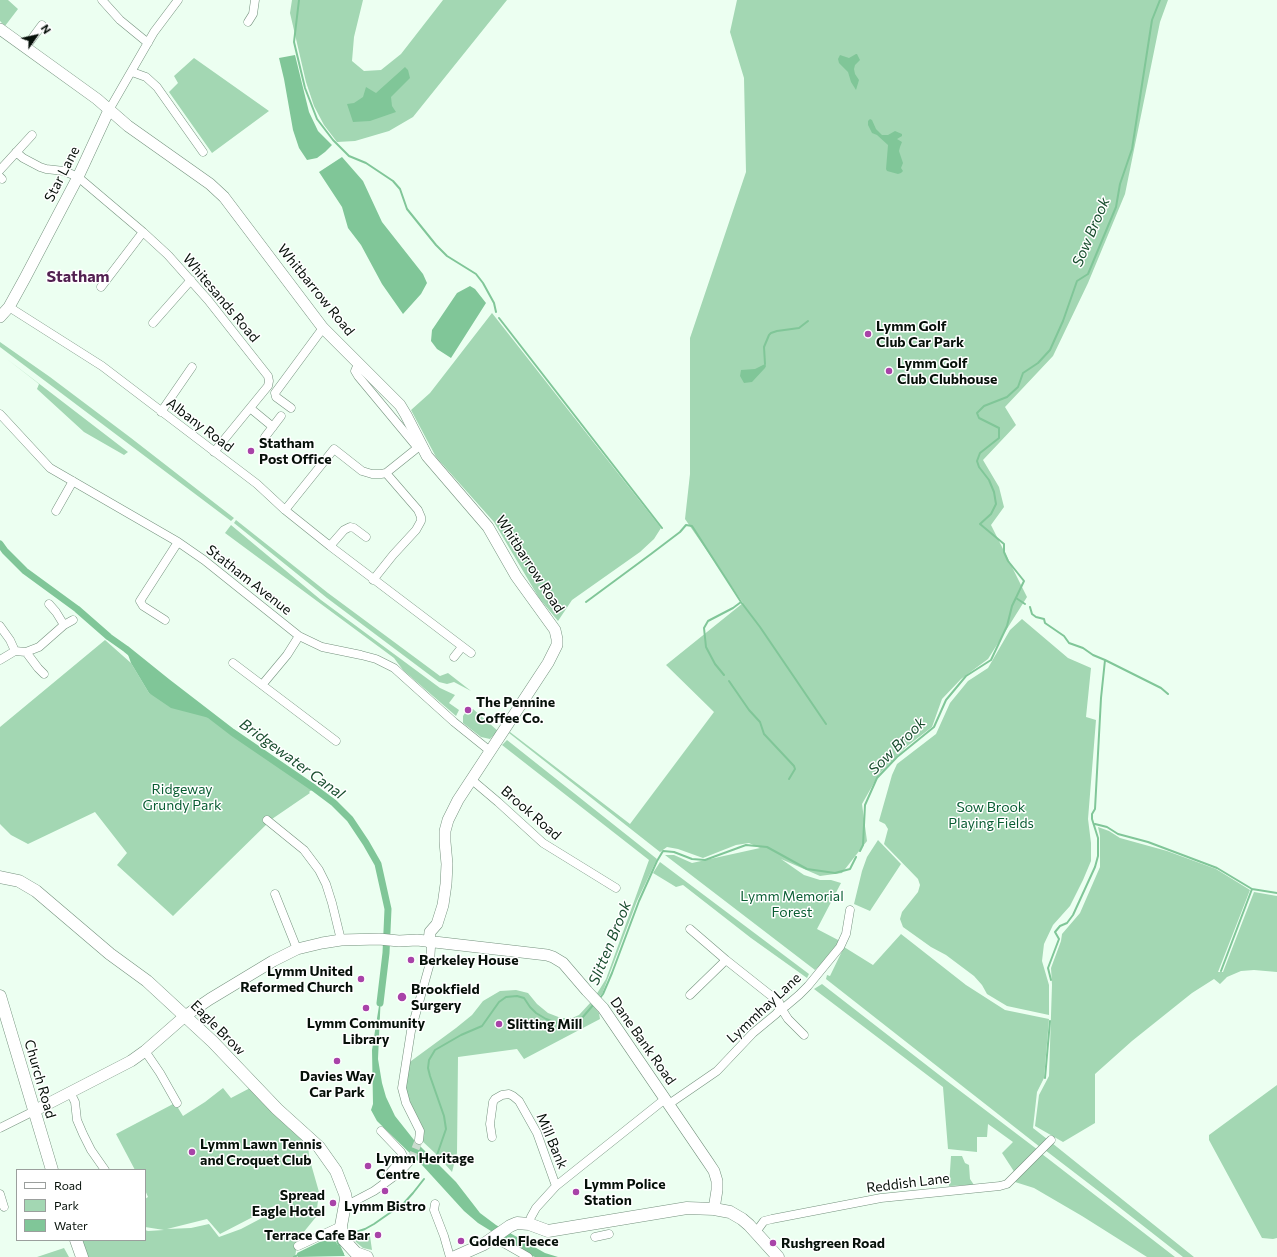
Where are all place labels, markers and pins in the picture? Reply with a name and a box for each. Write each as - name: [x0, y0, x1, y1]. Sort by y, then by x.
- place label: Lymm Golf Club Car Park: [876, 318, 964, 350]
- marker: Lymm Golf Club Car Park: [863, 329, 873, 339]
- place label: Lymm Golf Club Clubhouse: [897, 355, 997, 388]
- marker: Lymm Golf Club Clubhouse: [884, 366, 894, 376]
- place label: Statham Post Office: [259, 435, 332, 468]
- marker: Statham Post Office: [246, 446, 256, 456]
- place label: The Pennine Coffee Co.: [476, 694, 555, 726]
- marker: The Pennine Coffee Co.: [463, 705, 473, 715]
- place label: Berkeley House: [419, 952, 519, 968]
- marker: Berkeley House: [406, 955, 416, 965]
- place label: Lymm United Reformed Church: [240, 963, 353, 996]
- marker: Lymm United Reformed Church: [356, 974, 366, 984]
- place label: Brookfield Surgery: [411, 981, 480, 1014]
- marker: Brookfield Surgery: [396, 991, 408, 1003]
- marker: Lymm Community Library: [361, 1003, 371, 1013]
- place label: Lymm Community Library: [307, 1015, 425, 1048]
- place label: Slitting Mill: [507, 1016, 582, 1032]
- marker: Slitting Mill: [494, 1019, 504, 1029]
- marker: Davies Way Car Park: [332, 1056, 342, 1066]
- place label: Davies Way Car Park: [300, 1068, 374, 1100]
- place label: Lymm Lawn Tennis and Croquet Club: [200, 1136, 322, 1168]
- marker: Lymm Lawn Tennis and Croquet Club: [187, 1147, 197, 1157]
- place label: Lymm Heritage Centre: [376, 1150, 474, 1182]
- marker: Lymm Heritage Centre: [363, 1161, 373, 1171]
- place label: Lymm Police Station: [584, 1176, 666, 1208]
- marker: Lymm Bistro: [380, 1186, 390, 1196]
- place label: Spread Eagle Hotel: [252, 1187, 325, 1220]
- marker: Lymm Police Station: [571, 1187, 581, 1197]
- marker: Spread Eagle Hotel: [328, 1198, 338, 1208]
- place label: Lymm Bistro: [344, 1198, 426, 1214]
- place label: Terrace Cafe Bar: [264, 1227, 370, 1243]
- marker: Terrace Cafe Bar: [373, 1230, 383, 1240]
- place label: Golden Fleece: [469, 1233, 559, 1249]
- place label: Rushgreen Road: [781, 1235, 885, 1251]
- marker: Golden Fleece: [456, 1236, 466, 1246]
- marker: Rushgreen Road: [768, 1238, 778, 1248]

